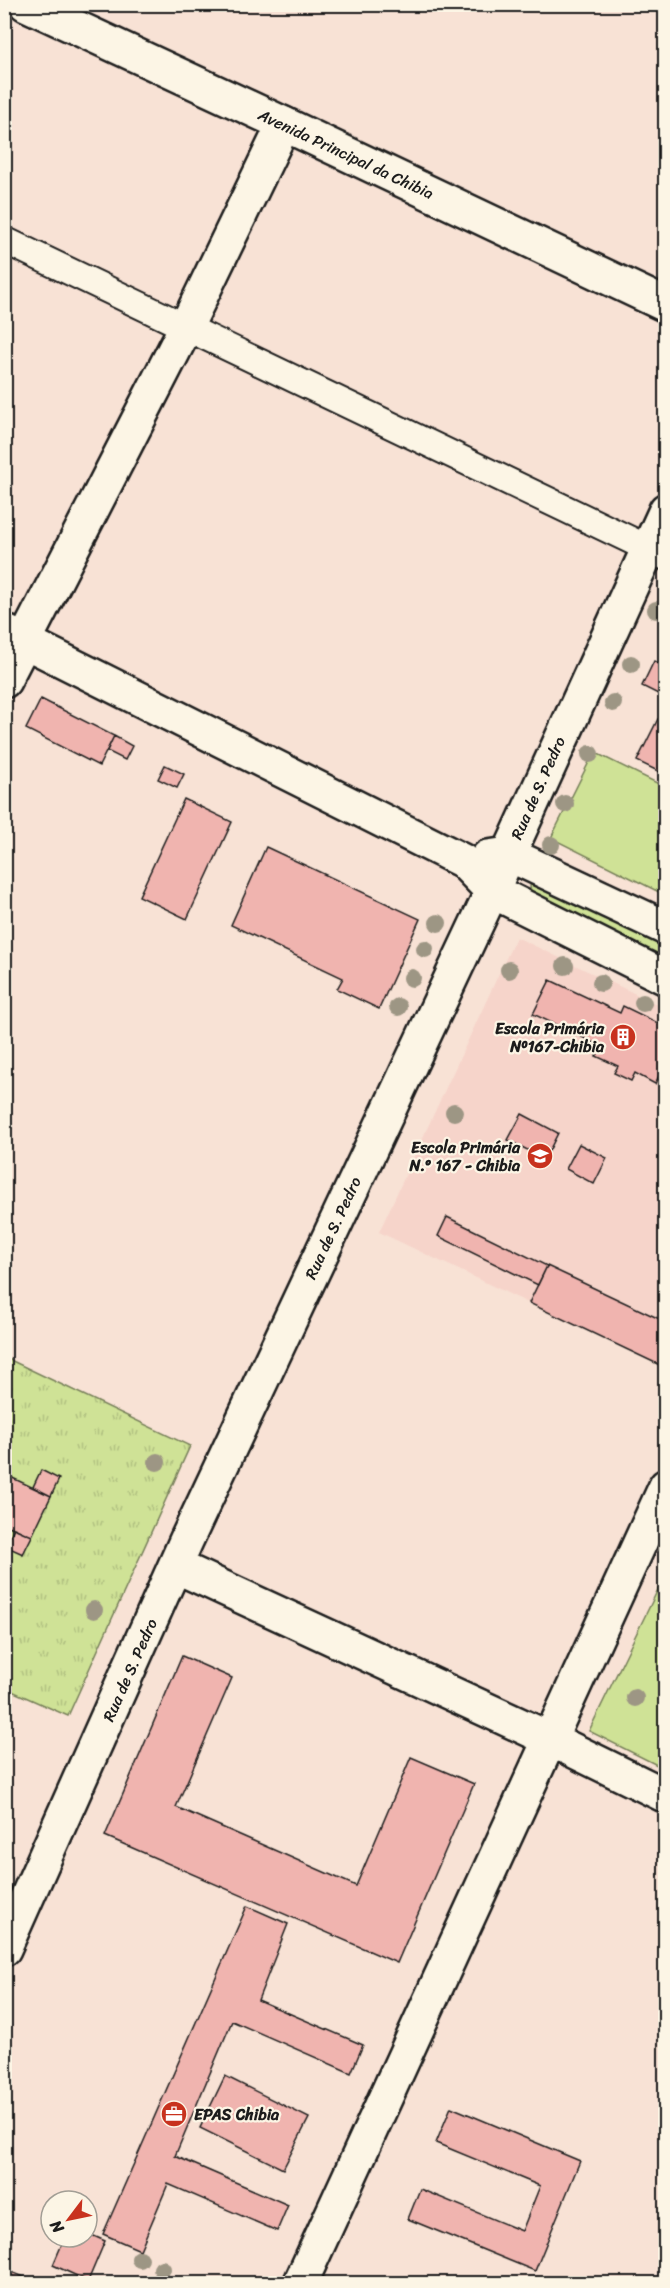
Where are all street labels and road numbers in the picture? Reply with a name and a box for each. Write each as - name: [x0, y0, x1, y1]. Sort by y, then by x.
- street label: Avenida Principal da Chibia: [252, 100, 439, 208]
- street label: Rua de S. Pedro: [502, 732, 574, 844]
- street label: Rua de S. Pedro: [296, 1172, 370, 1284]
- street label: Rua de S. Pedro: [94, 1614, 166, 1726]

